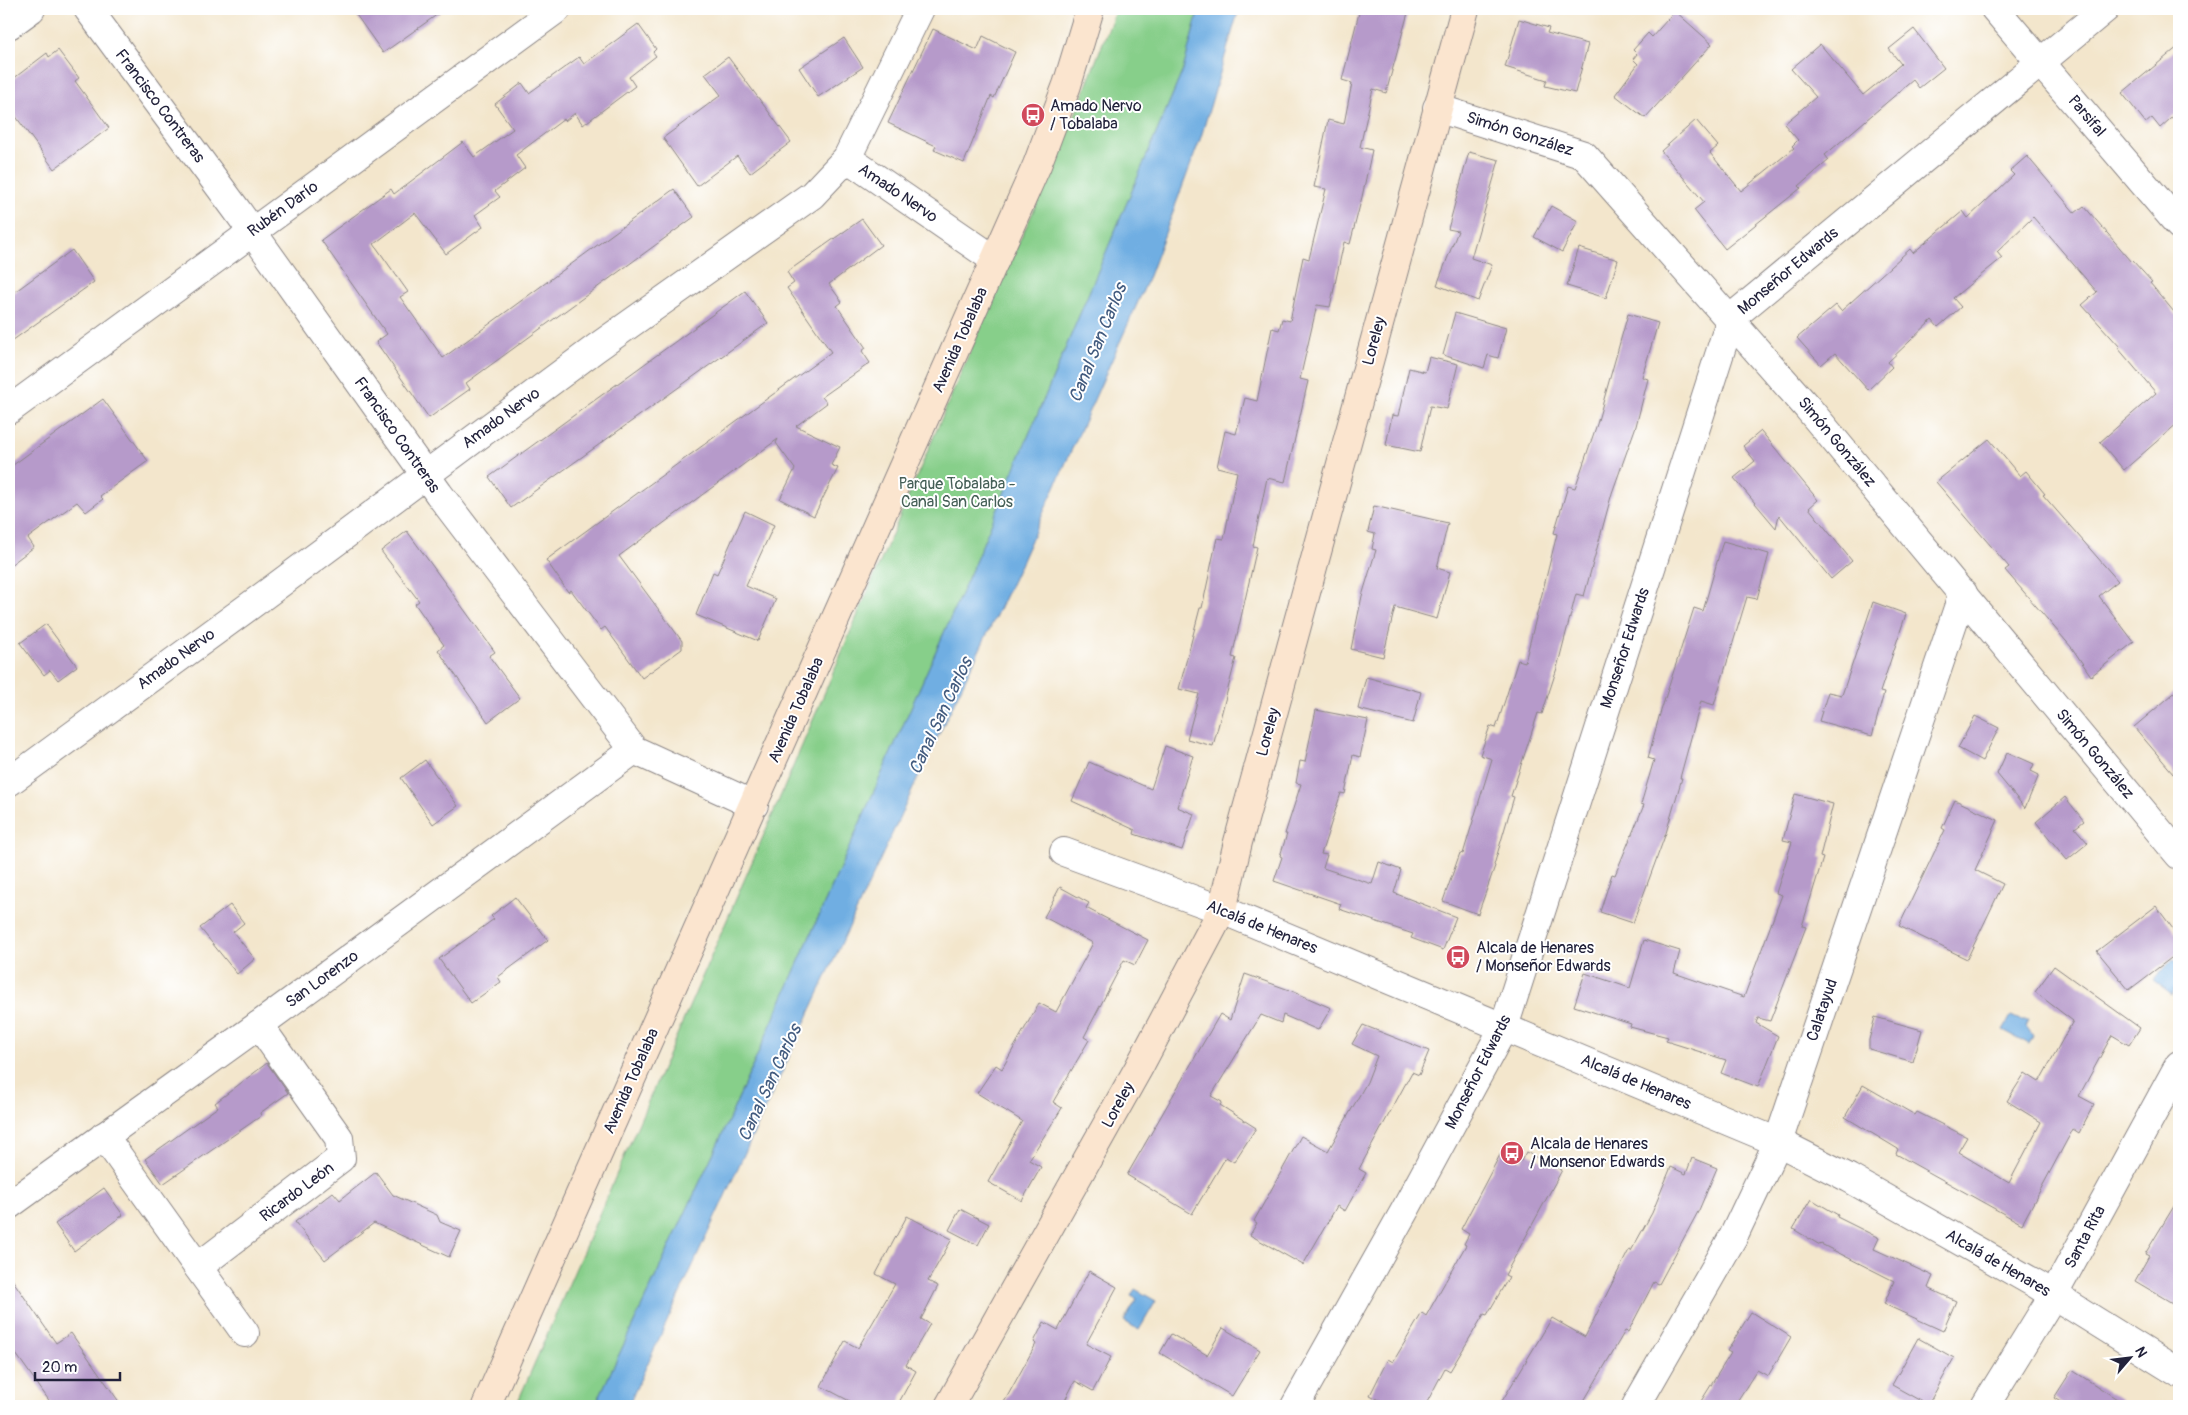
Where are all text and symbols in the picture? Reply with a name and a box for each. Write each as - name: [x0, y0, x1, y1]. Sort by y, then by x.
- street label: Francisco Contreras: [111, 45, 209, 167]
- street label: Parsifal: [2064, 91, 2110, 141]
- place label: Amado Nervo / Tobalaba: [1050, 96, 1142, 134]
- bus stop icon: Amado Nervo / Tobalaba: [1020, 102, 1046, 128]
- street label: Simón González: [1464, 107, 1576, 161]
- street label: Amado Nervo: [854, 159, 942, 227]
- street label: Rubén Darío: [244, 176, 323, 241]
- street label: Monseñor Edwards: [1733, 223, 1843, 319]
- water label: Canal San Carlos: [1064, 278, 1133, 406]
- street label: Avenida Tobalaba: [928, 284, 992, 396]
- street label: Loreley: [1358, 314, 1390, 367]
- street label: Francisco Contreras: [350, 373, 444, 497]
- street label: Amado Nervo: [458, 383, 544, 453]
- street label: Simón González: [1794, 393, 1880, 491]
- park label: Parque Tobalaba - Canal San Carlos: [898, 474, 1016, 512]
- street label: Monseñor Edwards: [1596, 585, 1654, 711]
- street label: Amado Nervo: [133, 624, 219, 694]
- water label: Canal San Carlos: [904, 652, 979, 778]
- street label: Avenida Tobalaba: [764, 654, 828, 766]
- street label: Loreley: [1252, 705, 1284, 758]
- street label: Simón González: [2052, 705, 2138, 803]
- street label: Alcalá de Henares: [1204, 896, 1320, 958]
- place label: Alcala de Henares / Monseñor Edwards: [1476, 938, 1611, 976]
- bus stop icon: Alcala de Henares / Monseñor Edwards: [1445, 944, 1471, 970]
- street label: San Lorenzo: [282, 946, 363, 1012]
- street label: Calatayud: [1802, 976, 1842, 1044]
- street label: Monseñor Edwards: [1441, 1012, 1515, 1132]
- water label: Canal San Carlos: [733, 1019, 808, 1145]
- street label: Avenida Tobalaba: [599, 1025, 663, 1137]
- street label: Alcalá de Henares: [1578, 1050, 1694, 1114]
- street label: Loreley: [1097, 1078, 1139, 1131]
- place label: Alcala de Henares / Monsenor Edwards: [1530, 1134, 1665, 1172]
- bus stop icon: Alcala de Henares / Monsenor Edwards: [1499, 1140, 1525, 1166]
- street label: Ricardo León: [256, 1158, 338, 1226]
- street label: Santa Rita: [2060, 1202, 2110, 1272]
- street label: Alcalá de Henares: [1942, 1225, 2054, 1301]
- north arrow: [2106, 1332, 2156, 1382]
- text: N: [2131, 1344, 2151, 1360]
- scale bar: [35, 1350, 120, 1382]
- text: 20 m: [42, 1358, 77, 1377]

